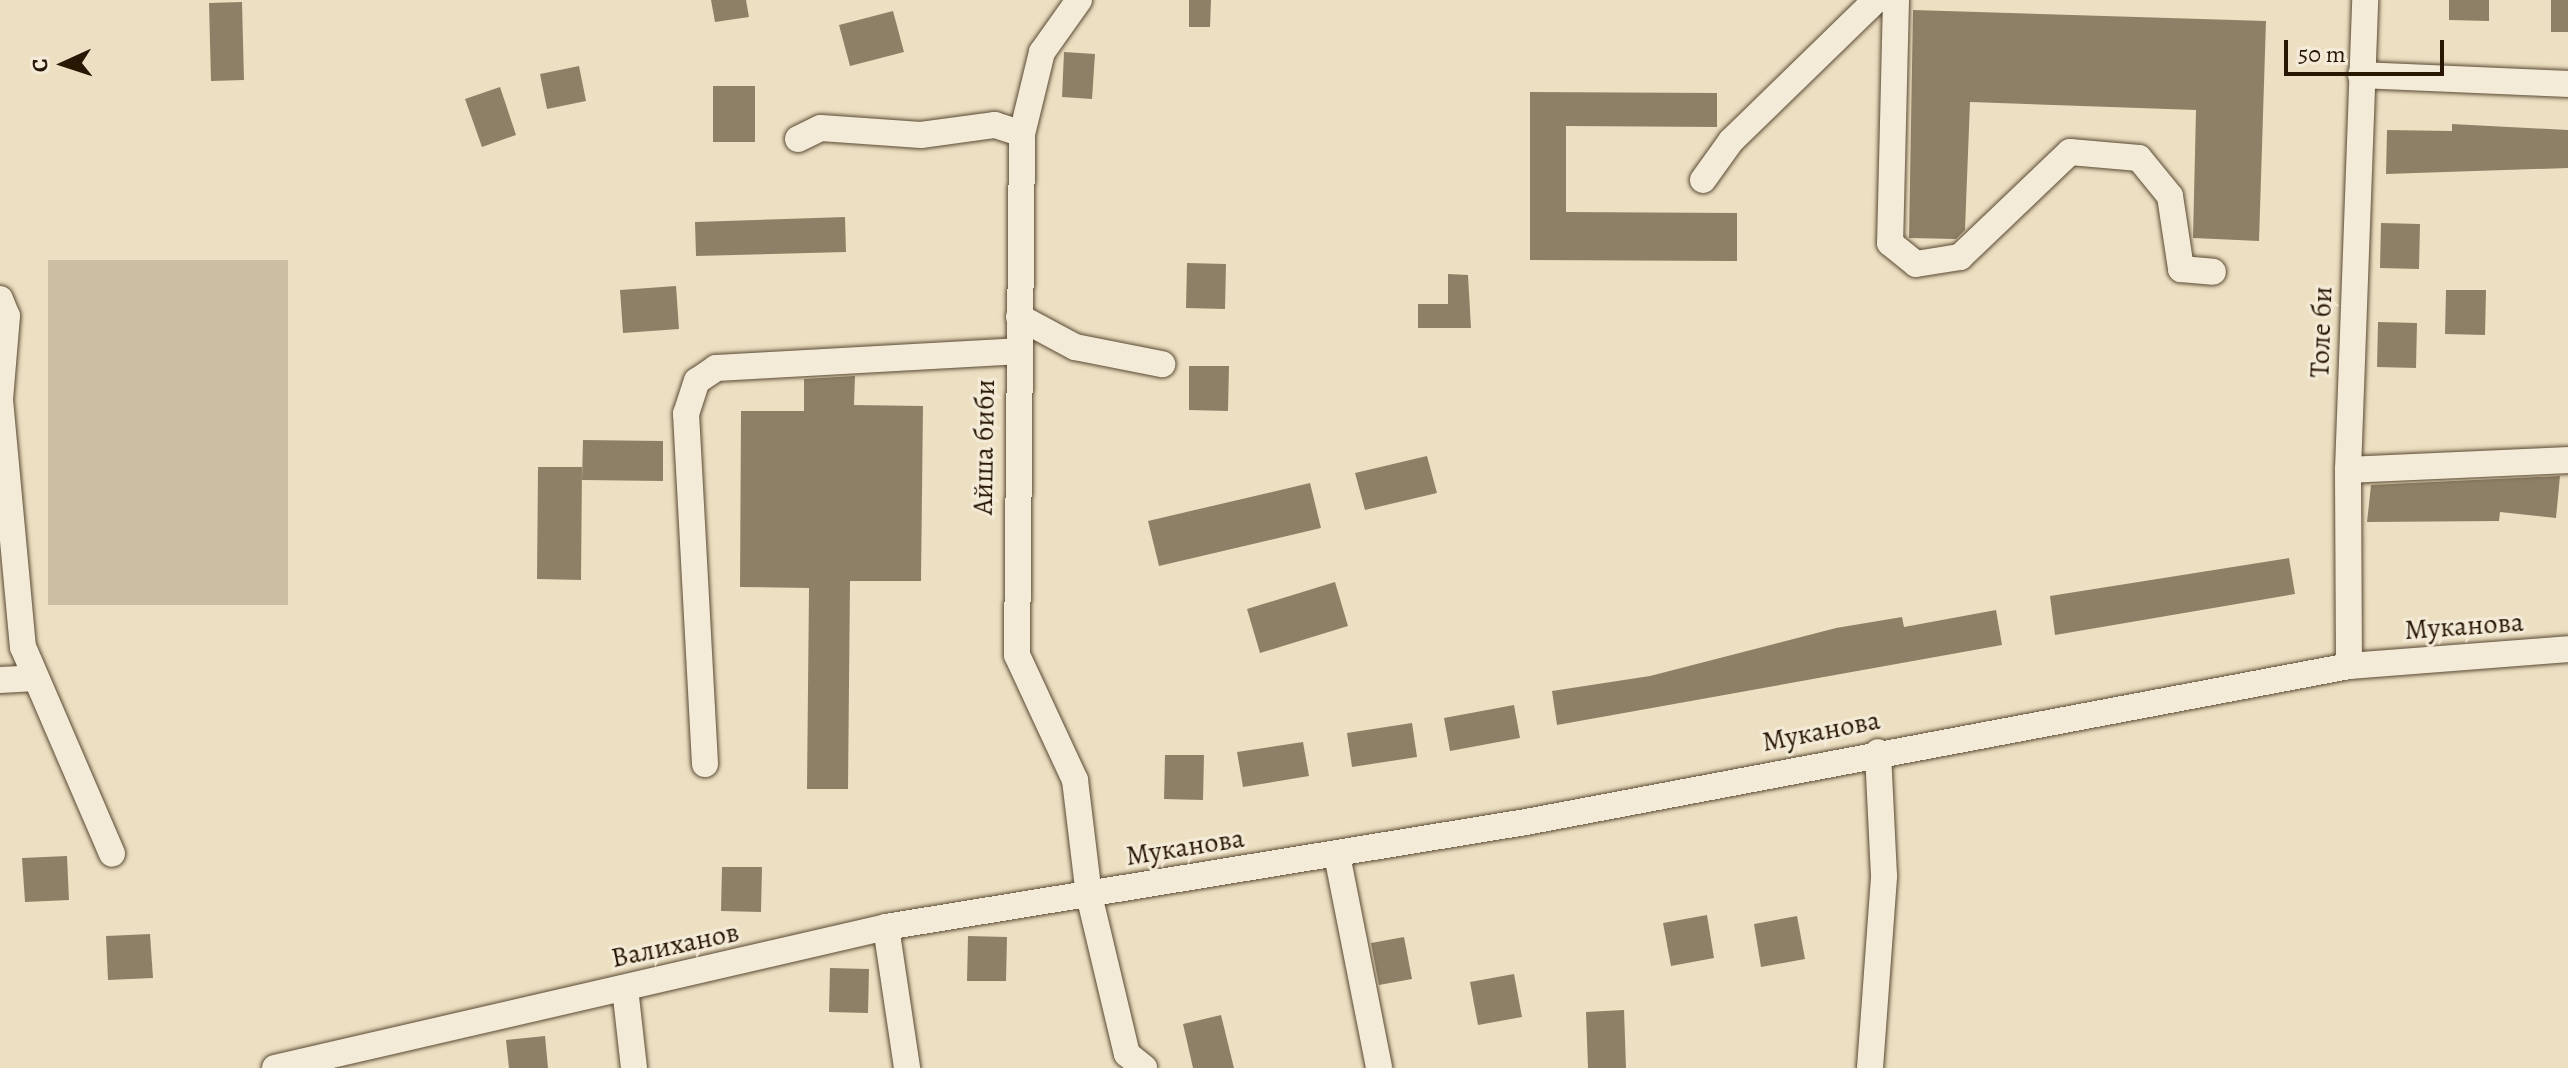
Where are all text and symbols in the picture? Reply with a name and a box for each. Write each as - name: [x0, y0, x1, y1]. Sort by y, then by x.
- north arrow: [24, 24, 104, 104]
- scale bar: [2288, 24, 2448, 74]
- text: 50 m: [2298, 38, 2346, 70]
- text: С: [25, 58, 55, 73]
- street label: Толе би: [2303, 286, 2339, 378]
- street label: Айша биби: [966, 379, 1002, 515]
- street label: Муканова: [2403, 605, 2525, 647]
- street label: Муканова: [1759, 703, 1883, 759]
- street label: Муканова: [1123, 821, 1247, 873]
- street label: Валиханов: [608, 915, 742, 975]

